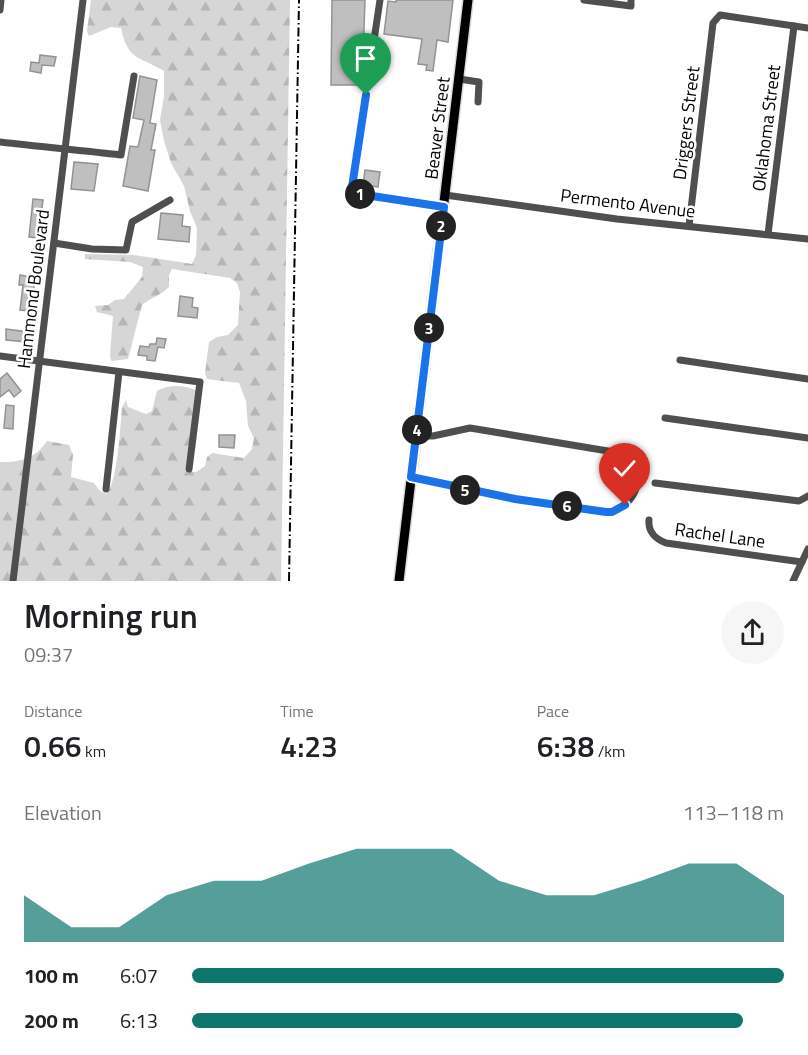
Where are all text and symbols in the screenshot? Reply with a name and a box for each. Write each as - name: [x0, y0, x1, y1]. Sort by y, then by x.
- pin: [340, 33, 391, 95]
- icon: arrive: [349, 42, 382, 75]
- street label: Oklahoma Street: [745, 63, 787, 193]
- street label: Driggers Street: [666, 64, 706, 181]
- street label: Beaver Street: [417, 74, 457, 181]
- pin: 1: [345, 179, 375, 209]
- street label: Permento Avenue: [559, 181, 697, 225]
- text: 1: [356, 182, 364, 206]
- street label: Hammond Boulevard: [10, 208, 56, 370]
- pin: 2: [426, 211, 456, 241]
- text: 2: [437, 214, 445, 238]
- pin: 3: [414, 313, 444, 343]
- text: 3: [425, 316, 433, 340]
- pin: 4: [402, 415, 432, 445]
- text: 4: [413, 418, 421, 442]
- pin: [599, 443, 650, 505]
- icon: check: [608, 452, 641, 485]
- pin: 5: [450, 475, 480, 505]
- text: 5: [461, 478, 469, 502]
- pin: 6: [552, 491, 582, 521]
- text: 6: [563, 494, 571, 518]
- street label: Rachel Lane: [673, 515, 767, 555]
- text: Morning run: [24, 591, 198, 641]
- button: share: [721, 601, 784, 664]
- text: 09:37: [24, 639, 73, 670]
- text: Distance: [24, 699, 82, 723]
- text: Time: [280, 699, 314, 723]
- text: Pace: [537, 699, 569, 723]
- text: 0.66: [24, 723, 82, 769]
- text: 4:23: [280, 723, 338, 769]
- text: 6:38: [537, 723, 594, 769]
- text: km: [82, 739, 106, 763]
- text: /km: [594, 739, 625, 763]
- text: Elevation: [24, 797, 102, 828]
- text: 113–118 m: [683, 797, 784, 828]
- text: 100 m: [24, 960, 79, 991]
- text: 6:07: [120, 960, 158, 991]
- text: 200 m: [24, 1005, 79, 1036]
- text: 6:13: [120, 1005, 158, 1036]

